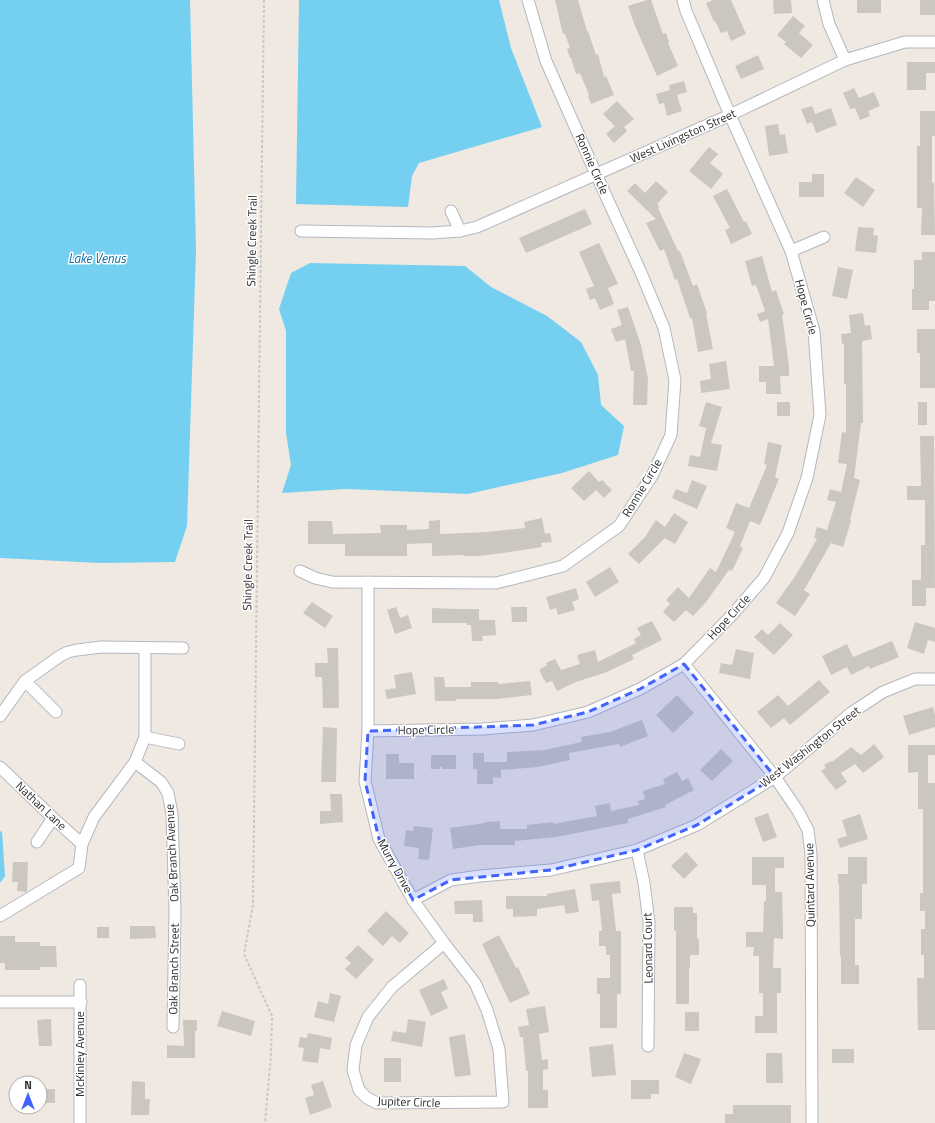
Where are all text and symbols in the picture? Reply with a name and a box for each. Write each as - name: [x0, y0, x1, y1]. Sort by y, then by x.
- street label: West Livingston Street: [627, 103, 740, 167]
- street label: Ronnie Circle: [571, 130, 614, 197]
- street label: Shingle Creek Trail: [241, 195, 262, 287]
- water label: Lake Venus: [68, 248, 127, 268]
- street label: Hope Circle: [790, 277, 823, 337]
- street label: Ronnie Circle: [617, 455, 666, 521]
- street label: Shingle Creek Trail: [237, 519, 258, 611]
- street label: Hope Circle: [702, 589, 755, 644]
- street label: West Washington Street: [755, 701, 865, 792]
- street label: Hope Circle: [398, 720, 454, 739]
- street label: Nathan Lane: [11, 777, 71, 834]
- street label: Oak Branch Avenue: [159, 804, 184, 903]
- street label: Murry Drive: [373, 835, 418, 896]
- street label: Quintard Avenue: [799, 843, 820, 927]
- street label: Leonard Court: [637, 912, 658, 984]
- street label: Oak Branch Street: [163, 922, 184, 1015]
- street label: McKinley Avenue: [70, 1011, 89, 1097]
- north arrow: [8, 1075, 48, 1115]
- text: N: [24, 1077, 32, 1093]
- street label: Jupiter Circle: [377, 1091, 441, 1112]

